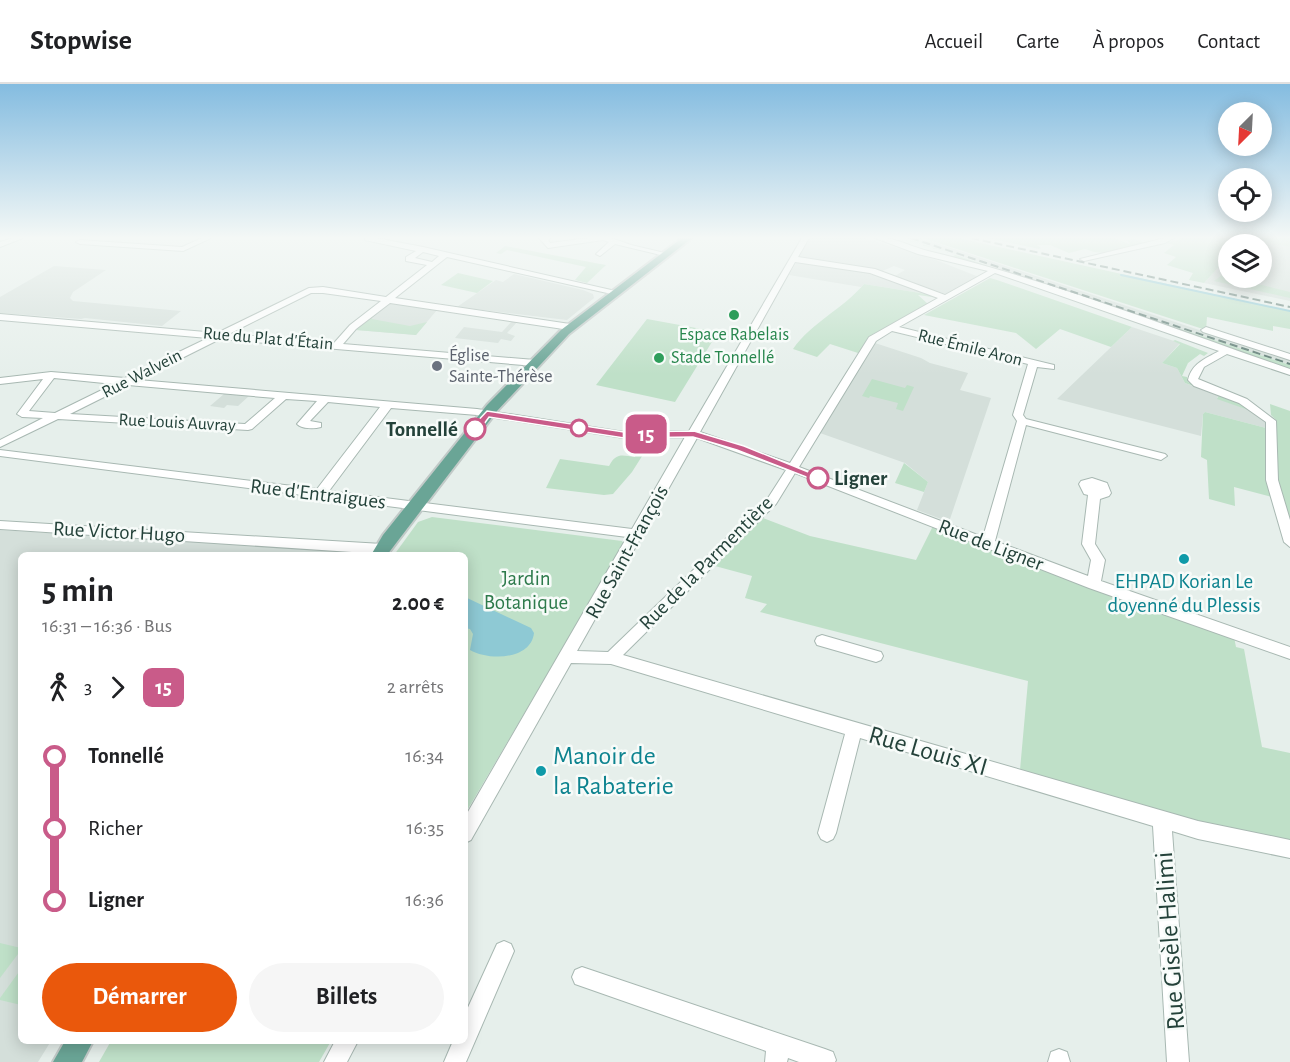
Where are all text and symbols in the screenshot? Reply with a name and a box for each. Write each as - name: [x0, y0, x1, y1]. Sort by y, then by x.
- text: Stopwise: [30, 27, 132, 55]
- text: Accueil: [925, 31, 983, 52]
- text: Carte: [1016, 31, 1059, 52]
- text: À propos: [1092, 31, 1164, 52]
- text: Contact: [1197, 31, 1260, 52]
- north arrow: [1218, 102, 1272, 156]
- map controls: [1218, 102, 1272, 288]
- button: locate: [1218, 168, 1272, 222]
- button: layers: [1218, 234, 1272, 288]
- marker: Espace Rabelais: [727, 308, 741, 322]
- street label: Rue du Plat d'Étain: [202, 321, 334, 354]
- street label: Rue Émile Aron: [916, 323, 1025, 370]
- place label: Espace Rabelais: [679, 326, 789, 344]
- place label: Église Sainte-Thérèse: [449, 344, 553, 386]
- street label: Rue Walvein: [99, 346, 185, 402]
- place label: Stade Tonnellé: [671, 349, 774, 367]
- marker: Stade Tonnellé: [652, 351, 666, 365]
- marker: Église Sainte-Thérèse: [430, 359, 444, 373]
- street label: Rue Louis Auvray: [118, 411, 236, 435]
- line badge: 15: [619, 414, 673, 454]
- marker: Tonnellé: [464, 418, 486, 440]
- place label: Tonnellé: [386, 419, 458, 440]
- unlabelled marker: [570, 419, 588, 437]
- text: 15: [638, 424, 654, 445]
- marker: Ligner: [807, 467, 829, 489]
- place label: Ligner: [834, 468, 888, 489]
- street label: Rue d'Entraigues: [249, 475, 387, 513]
- street label: Rue Saint-François: [582, 482, 672, 622]
- street label: Rue de la Parmentière: [635, 492, 777, 634]
- street label: Rue de Ligner: [936, 515, 1047, 575]
- street label: Rue Victor Hugo: [52, 518, 186, 546]
- marker: EHPAD Korian Le doyenné du Plessis: [1177, 552, 1191, 566]
- park label: Jardin Botanique: [484, 568, 568, 613]
- place label: EHPAD Korian Le doyenné du Plessis: [1107, 571, 1261, 616]
- text: 5 min: [42, 575, 114, 608]
- text: 2.00 €: [392, 592, 444, 614]
- text: 16:31 – 16:36 · Bus: [42, 616, 172, 636]
- icon: walk: [42, 671, 75, 704]
- icon: forward: [101, 671, 134, 704]
- text: 3: [84, 677, 92, 697]
- text: 15: [155, 677, 172, 698]
- text: 2 arrêts: [387, 677, 444, 697]
- street label: Rue Louis XI: [866, 722, 990, 780]
- place label: Manoir de la Rabaterie: [553, 743, 674, 799]
- text: Tonnellé: [88, 745, 164, 767]
- text: 16:34: [405, 746, 444, 766]
- marker: Manoir de la Rabaterie: [534, 764, 548, 778]
- text: Richer: [88, 817, 143, 839]
- text: 16:35: [407, 818, 444, 838]
- street label: Rue Gisèle Halimi: [1151, 851, 1189, 1031]
- text: Ligner: [88, 889, 144, 911]
- text: 16:36: [406, 890, 444, 910]
- button: Démarrer: [42, 963, 237, 1032]
- button: Billets: [249, 963, 444, 1032]

